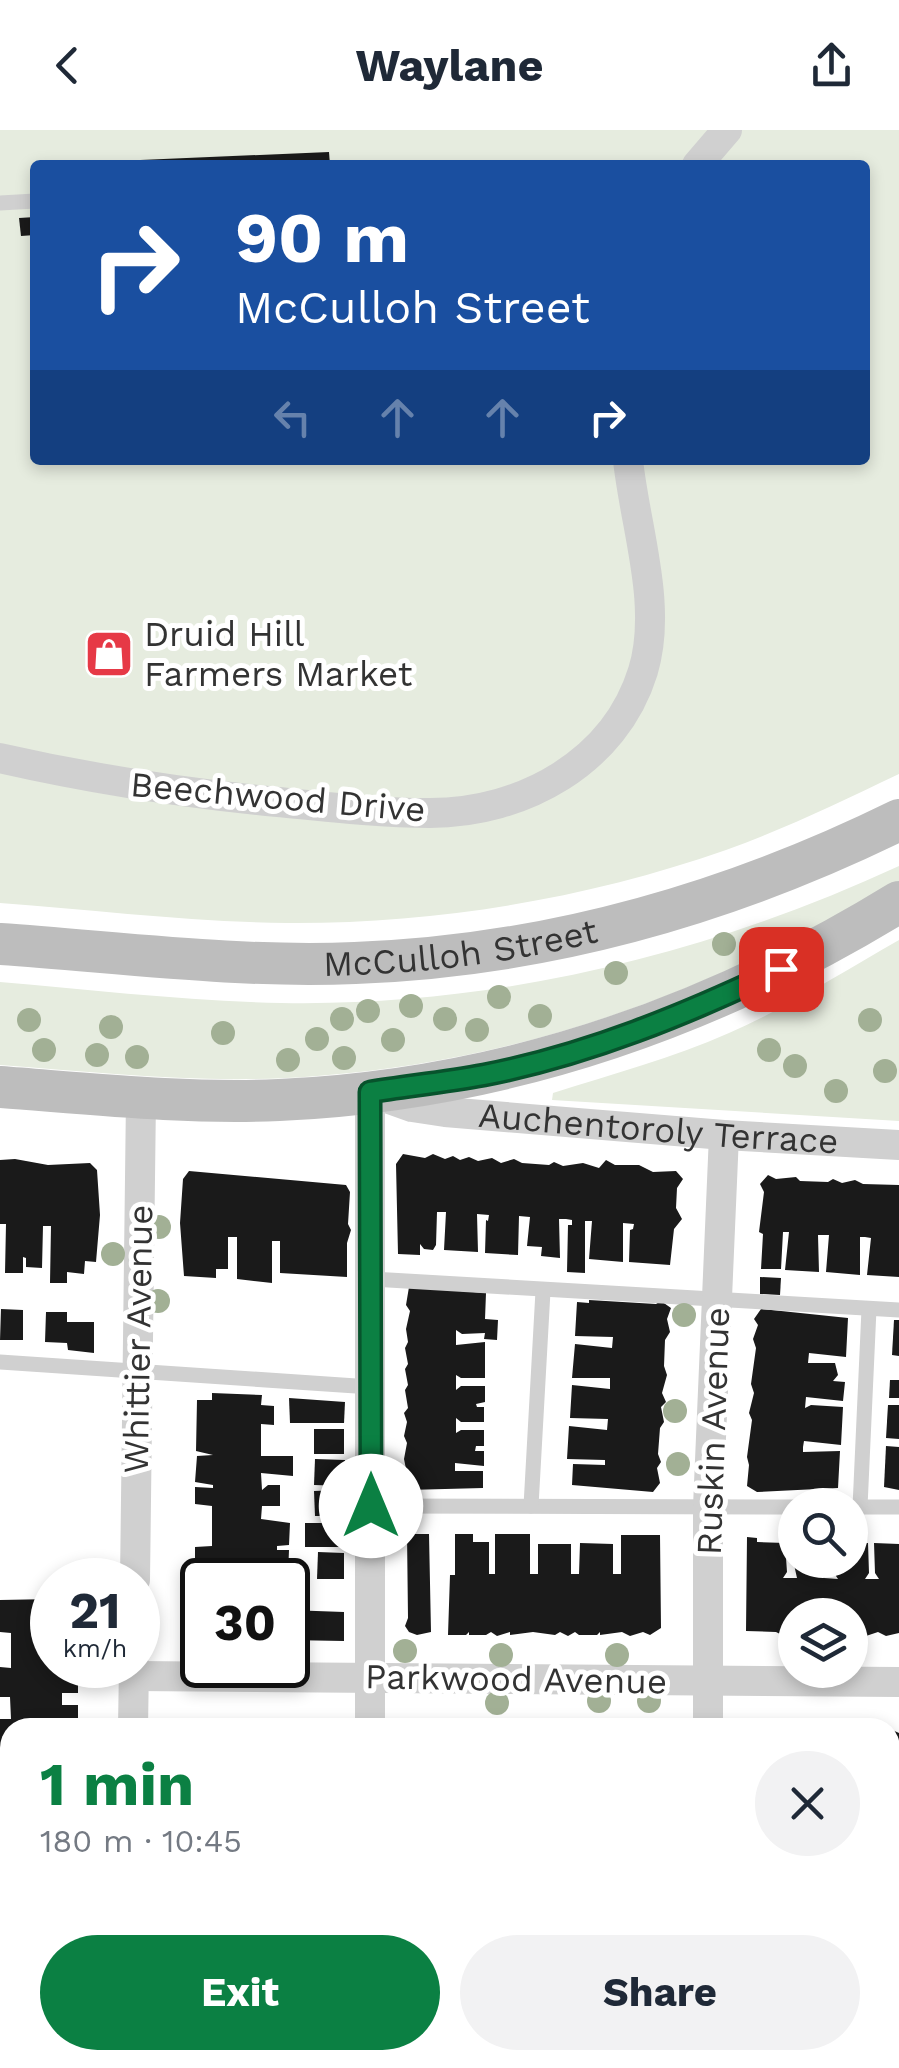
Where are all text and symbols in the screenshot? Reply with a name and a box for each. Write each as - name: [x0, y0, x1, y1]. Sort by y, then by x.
- icon: back: [40, 38, 95, 93]
- icon: share: [804, 38, 859, 93]
- text: Waylane: [355, 39, 544, 92]
- text: 90 m: [235, 197, 409, 279]
- icon: right: [70, 200, 200, 330]
- text: McCulloh Street: [235, 281, 590, 334]
- icon: left: [265, 390, 320, 445]
- icon: ahead: [370, 390, 425, 445]
- icon: ahead: [475, 390, 530, 445]
- icon: right: [580, 390, 635, 445]
- place label: Druid Hill Farmers Market: [144, 613, 413, 695]
- shop icon: Druid Hill Farmers Market: [83, 628, 135, 680]
- street label: Beechwood Drive: [129, 763, 427, 831]
- street label: McCulloh Street: [323, 909, 602, 985]
- pin: [739, 927, 824, 1012]
- icon: arrive: [754, 942, 809, 997]
- street label: Auchentoroly Terrace: [477, 1094, 840, 1163]
- street label: Whittier Avenue: [115, 1204, 161, 1474]
- street label: Ruskin Avenue: [688, 1306, 738, 1556]
- position arrow: [319, 1454, 423, 1558]
- map controls: [778, 1488, 868, 1688]
- button: search: [778, 1488, 868, 1578]
- speed limit sign: 30: [180, 1558, 310, 1688]
- text: 21: [69, 1581, 121, 1640]
- button: layers: [778, 1598, 868, 1688]
- text: km/h: [63, 1634, 127, 1663]
- street label: Parkwood Avenue: [365, 1655, 667, 1703]
- text: 1 min: [40, 1749, 194, 1820]
- button: close: [755, 1751, 860, 1856]
- text: 180 m · 10:45: [40, 1822, 242, 1860]
- button: Exit: [40, 1935, 440, 2050]
- button: Share: [460, 1935, 860, 2050]

